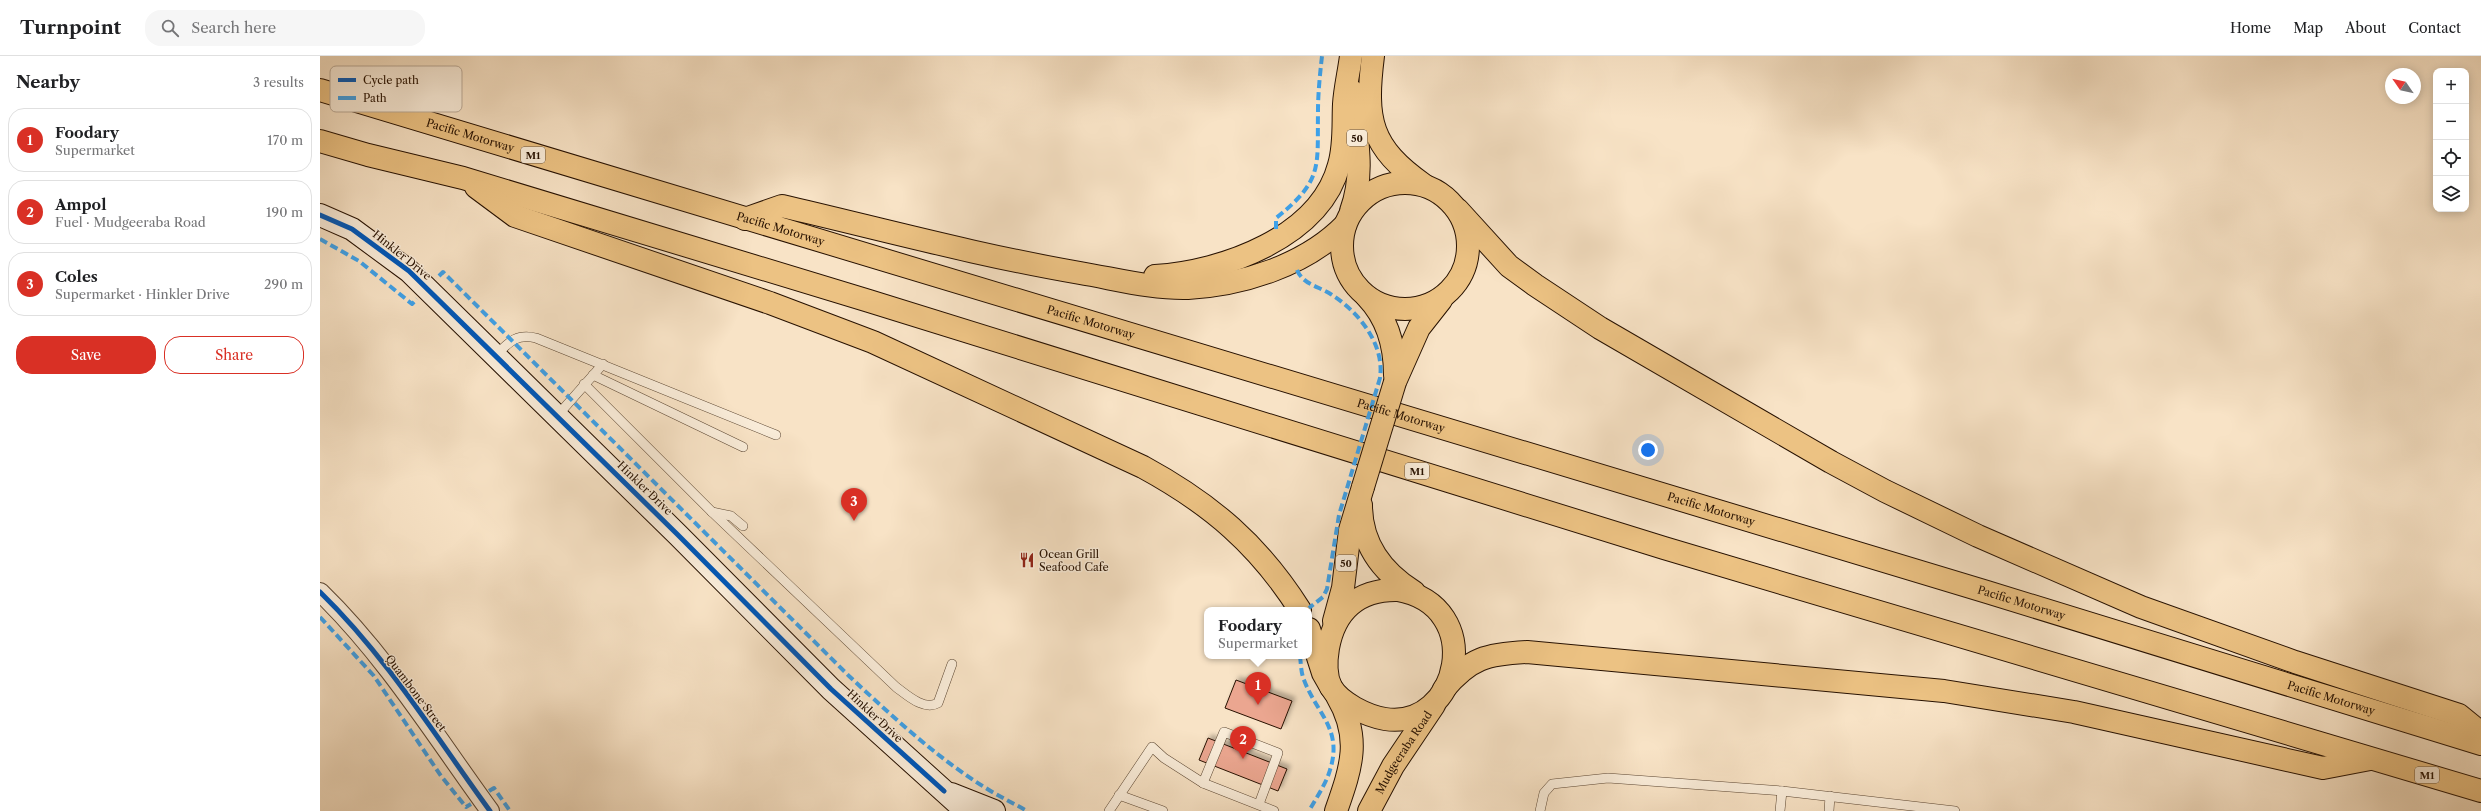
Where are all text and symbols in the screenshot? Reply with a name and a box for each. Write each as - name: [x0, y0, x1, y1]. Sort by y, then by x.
- search box: [145, 10, 425, 46]
- text: Turnpoint: [20, 16, 121, 39]
- icon: search: [159, 17, 181, 39]
- text: Search here: [191, 18, 276, 37]
- text: Home: [2230, 19, 2271, 37]
- text: Map: [2293, 19, 2323, 37]
- text: About: [2345, 19, 2386, 37]
- text: Contact: [2408, 19, 2461, 37]
- legend: [330, 66, 462, 112]
- north arrow: [2385, 68, 2421, 104]
- map controls: [2433, 68, 2469, 212]
- button: +: [2433, 68, 2469, 104]
- text: Nearby: [16, 72, 80, 92]
- text: Cycle path: [363, 73, 419, 87]
- text: 3 results: [253, 74, 304, 90]
- text: Path: [363, 91, 387, 105]
- button: −: [2433, 104, 2469, 140]
- street label: Pacific Motorway: [425, 115, 517, 155]
- text: Foodary: [55, 123, 119, 142]
- road number: 50: [1347, 130, 1367, 146]
- text: 1: [27, 132, 33, 148]
- text: 170 m: [267, 132, 303, 148]
- button: locate: [2433, 140, 2469, 176]
- text: Supermarket: [55, 142, 135, 158]
- road number: M1: [521, 147, 545, 163]
- button: layers: [2433, 176, 2469, 212]
- text: Ampol: [55, 195, 106, 214]
- text: 2: [26, 204, 34, 220]
- text: 190 m: [266, 204, 303, 220]
- street label: Pacific Motorway: [735, 209, 827, 249]
- text: Fuel · Mudgeeraba Road: [55, 214, 206, 230]
- street label: Hinkler Drive: [370, 227, 434, 283]
- text: Coles: [55, 267, 98, 286]
- text: 3: [26, 276, 34, 292]
- text: 290 m: [264, 276, 303, 292]
- text: Supermarket · Hinkler Drive: [55, 286, 230, 302]
- street label: Pacific Motorway: [1045, 302, 1137, 342]
- button: Save: [16, 336, 156, 374]
- button: Share: [164, 336, 304, 374]
- street label: Pacific Motorway: [1355, 396, 1448, 436]
- your location: [1638, 440, 1658, 460]
- street label: Hinkler Drive: [614, 458, 676, 518]
- road number: M1: [1405, 463, 1429, 479]
- pin: 3: [841, 488, 867, 521]
- street label: Pacific Motorway: [1666, 489, 1758, 529]
- place label: Ocean Grill Seafood Cafe: [1039, 547, 1109, 574]
- restaurant icon: Ocean Grill Seafood Cafe: [1018, 551, 1036, 569]
- road number: 50: [1336, 555, 1356, 571]
- street label: Pacific Motorway: [1976, 583, 2068, 623]
- popup: [1204, 607, 1312, 659]
- text: Foodary: [1218, 616, 1282, 635]
- text: Supermarket: [1218, 635, 1298, 651]
- street label: Quambone Street: [383, 652, 449, 734]
- pin: 1: [1245, 672, 1271, 705]
- street label: Pacific Motorway: [2286, 678, 2378, 718]
- street label: Hinkler Drive: [844, 687, 906, 745]
- street label: Mudgeeraba Road: [1372, 708, 1435, 796]
- pin: 2: [1230, 726, 1256, 759]
- road number: M1: [2415, 767, 2439, 783]

